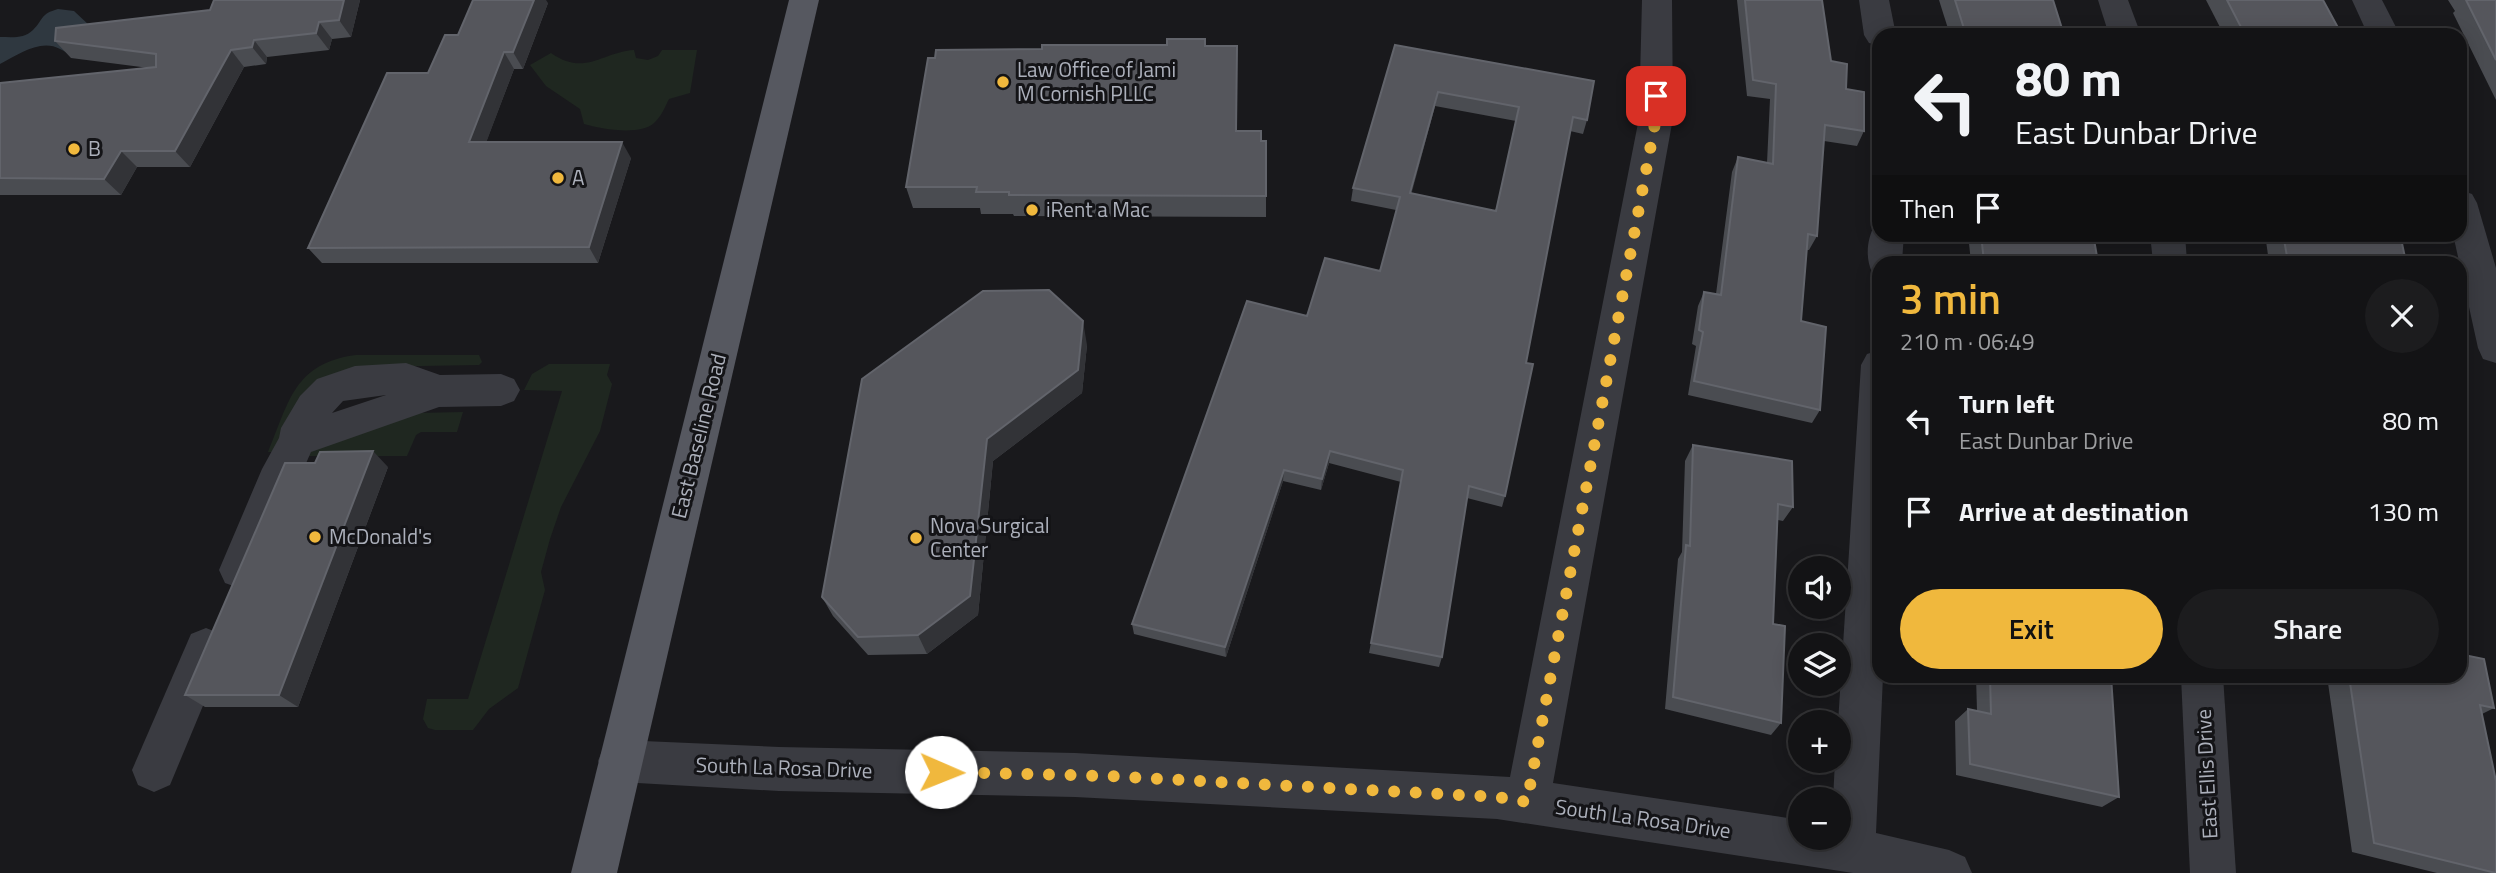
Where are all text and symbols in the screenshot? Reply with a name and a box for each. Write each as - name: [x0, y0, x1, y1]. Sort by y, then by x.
- text: 80 m: [2015, 40, 2122, 115]
- place label: Law Office of Jami M Cornish PLLC: [1017, 53, 1176, 109]
- icon: left: [1900, 56, 1991, 147]
- pin: [1626, 66, 1686, 126]
- marker: Law Office of Jami M Cornish PLLC: [995, 74, 1011, 90]
- icon: arrive: [1637, 77, 1675, 115]
- text: East Dunbar Drive: [2015, 108, 2258, 156]
- place label: B: [88, 132, 101, 164]
- marker: B: [66, 141, 82, 157]
- place label: A: [572, 161, 585, 193]
- marker: A: [550, 170, 566, 186]
- text: Then: [1900, 189, 1955, 228]
- icon: arrive: [1969, 189, 2007, 227]
- place label: iRent a Mac: [1046, 193, 1150, 225]
- marker: iRent a Mac: [1024, 202, 1040, 218]
- text: 3 min: [1900, 266, 2001, 330]
- button: close: [2365, 279, 2439, 353]
- text: 210 m · 06:49: [1900, 324, 2035, 359]
- street label: East Baseline Road: [662, 350, 734, 522]
- text: Turn left: [1959, 384, 2054, 423]
- text: 80 m: [2382, 401, 2439, 440]
- icon: left: [1900, 402, 1938, 440]
- text: East Dunbar Drive: [1959, 423, 2133, 458]
- text: Arrive at destination: [1959, 492, 2189, 531]
- text: 130 m: [2368, 492, 2439, 531]
- icon: arrive: [1900, 493, 1938, 531]
- place label: Nova Surgical Center: [930, 509, 1050, 565]
- place label: McDonald's: [329, 520, 432, 552]
- marker: McDonald's: [307, 529, 323, 545]
- marker: Nova Surgical Center: [908, 530, 924, 546]
- map controls: [1788, 556, 1851, 850]
- button: sound: [1788, 556, 1851, 619]
- button: Exit: [1900, 589, 2163, 669]
- button: Share: [2177, 589, 2439, 669]
- button: layers: [1788, 633, 1851, 696]
- street label: East Ellis Drive: [2187, 708, 2225, 840]
- button: +: [1788, 710, 1851, 773]
- position arrow: [904, 735, 978, 809]
- street label: South La Rosa Drive: [695, 748, 873, 786]
- button: −: [1788, 787, 1851, 850]
- street label: South La Rosa Drive: [1553, 790, 1733, 846]

